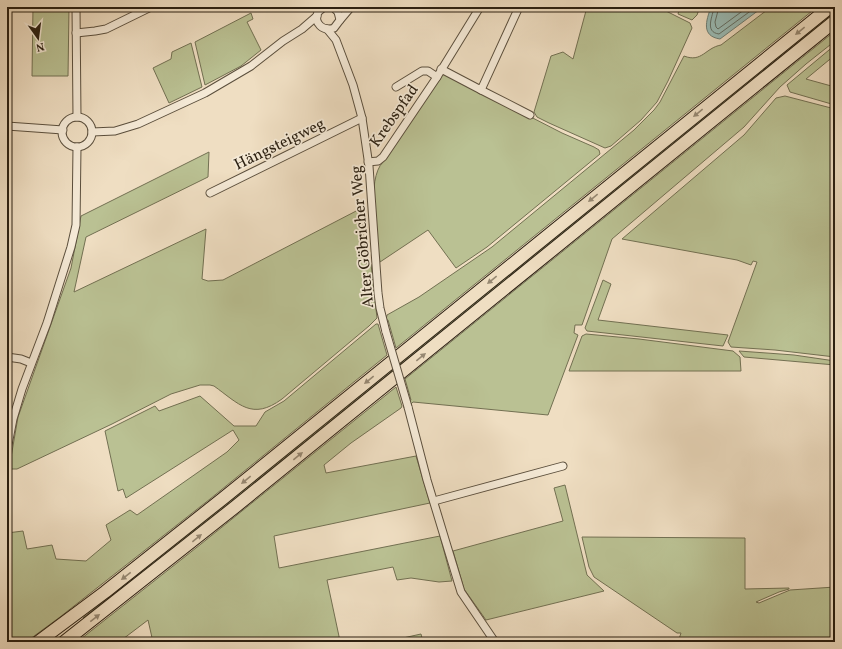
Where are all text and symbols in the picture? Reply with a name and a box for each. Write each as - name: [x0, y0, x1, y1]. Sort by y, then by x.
- north arrow: [18, 18, 58, 58]
- one-way arrow: [794, 27, 805, 36]
- text: N: [34, 38, 46, 54]
- street label: Krebspfad: [365, 80, 424, 152]
- one-way arrow: [693, 109, 704, 117]
- street label: Hängsteigweg: [231, 113, 329, 176]
- street label: Alter Göbricher Weg: [346, 165, 380, 309]
- one-way arrow: [588, 194, 598, 203]
- one-way arrow: [487, 276, 498, 285]
- one-way arrow: [415, 352, 426, 361]
- one-way arrow: [363, 376, 374, 385]
- one-way arrow: [292, 452, 303, 460]
- one-way arrow: [240, 476, 251, 485]
- one-way arrow: [191, 533, 202, 542]
- one-way arrow: [120, 572, 131, 580]
- one-way arrow: [89, 614, 100, 623]

